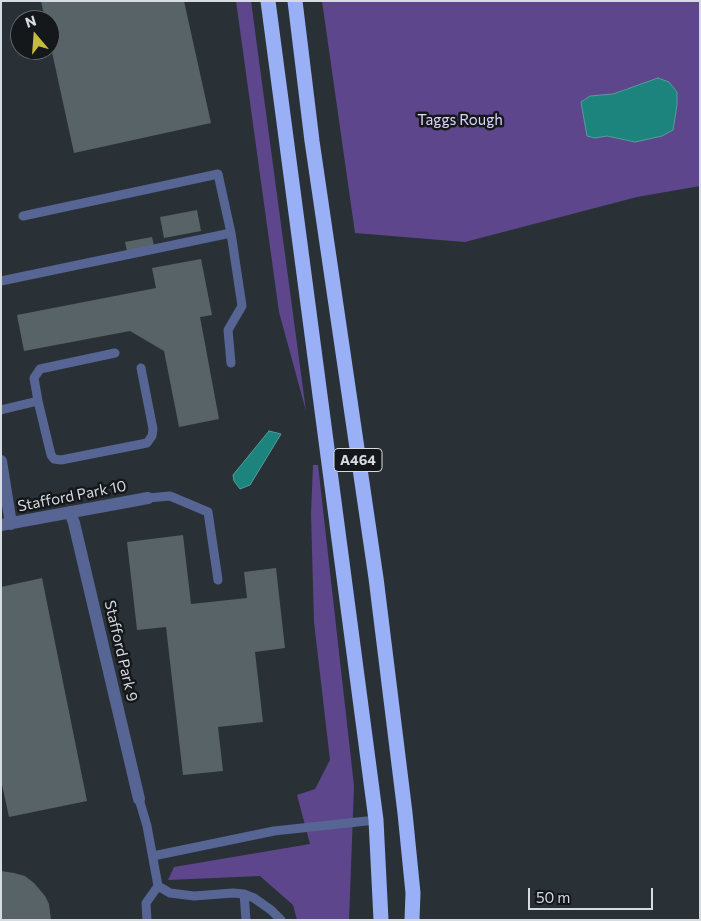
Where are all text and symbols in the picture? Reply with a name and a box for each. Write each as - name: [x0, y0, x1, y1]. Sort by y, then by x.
- north arrow: [10, 10, 60, 60]
- text: N: [23, 12, 38, 31]
- park label: Taggs Rough: [417, 111, 503, 129]
- road number: A464: [334, 448, 382, 472]
- street label: Stafford Park 10: [16, 477, 128, 515]
- street label: Stafford Park 9: [101, 599, 141, 703]
- scale bar: [531, 878, 656, 910]
- text: 50 m: [536, 888, 570, 906]

